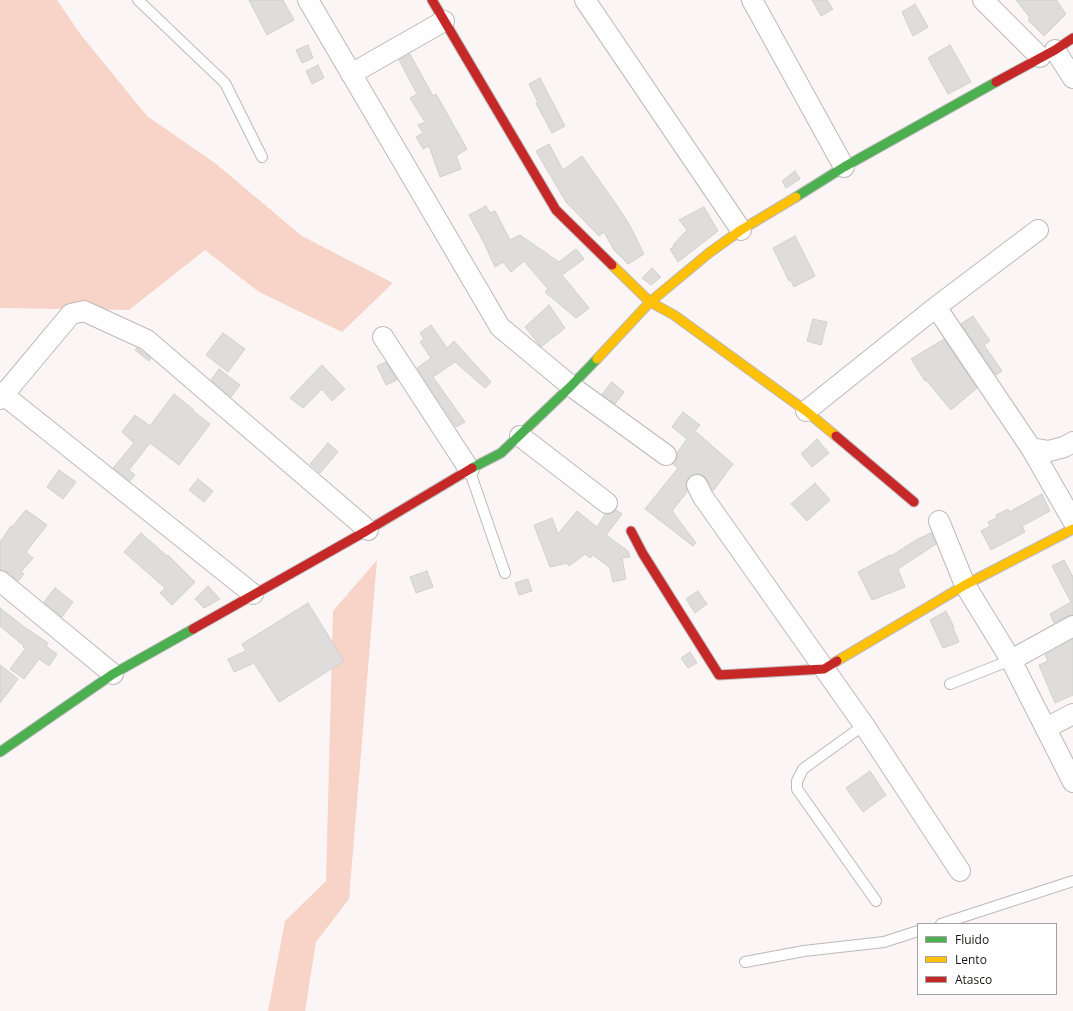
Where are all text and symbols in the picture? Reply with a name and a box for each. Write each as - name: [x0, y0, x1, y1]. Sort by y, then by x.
- legend: [917, 923, 1057, 995]
- text: Fluido: [955, 931, 989, 948]
- text: Lento: [955, 951, 987, 968]
- text: Atasco: [955, 971, 992, 988]

